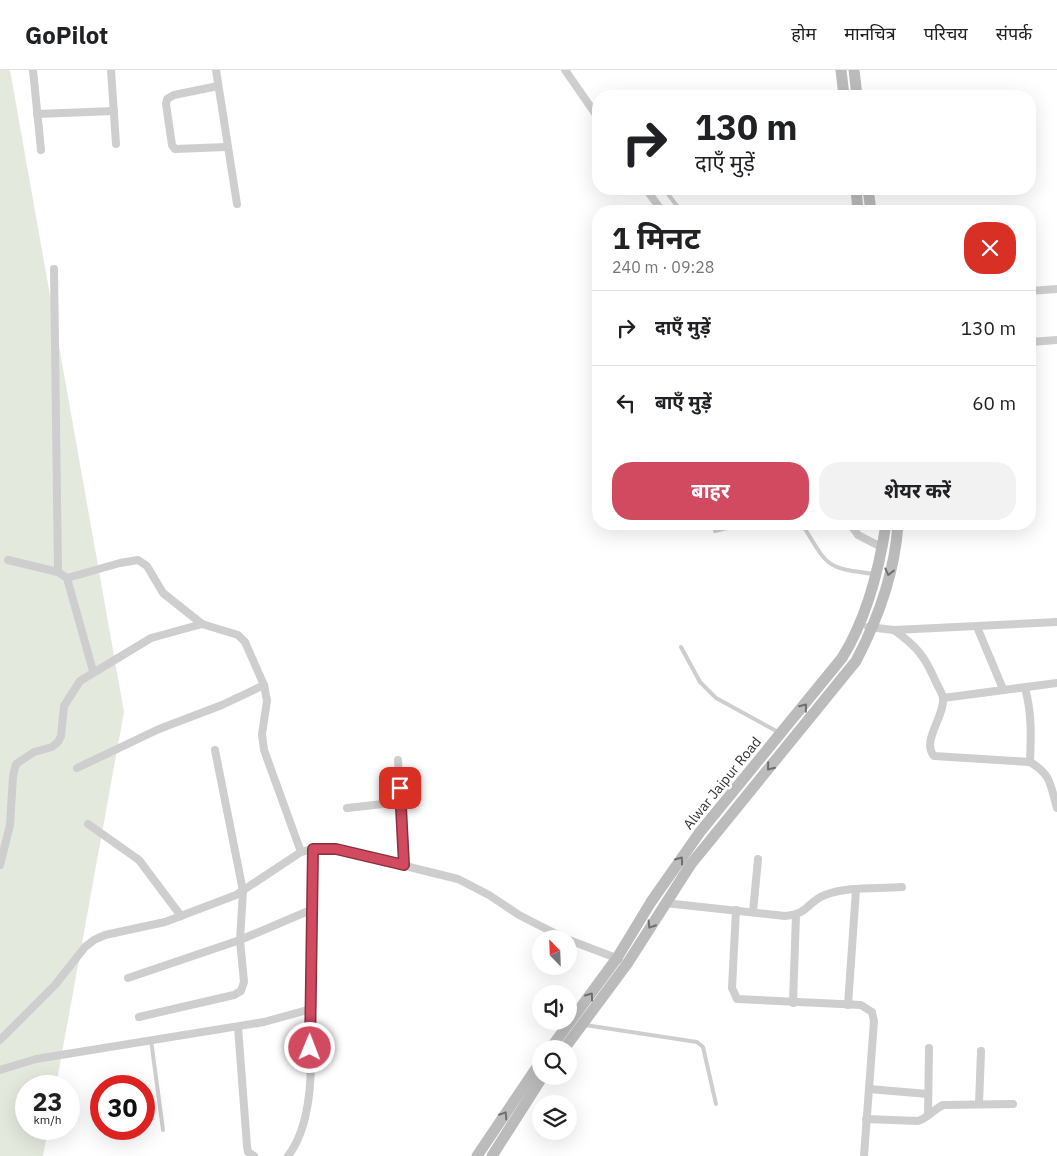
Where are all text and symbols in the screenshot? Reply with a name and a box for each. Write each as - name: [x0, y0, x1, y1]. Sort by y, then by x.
- text: GoPilot: [25, 19, 108, 51]
- text: होम: [791, 22, 816, 45]
- text: मानचित्र: [844, 22, 896, 45]
- text: परिचय: [924, 22, 968, 45]
- text: संपर्क: [996, 22, 1032, 45]
- text: 130 m: [695, 104, 798, 150]
- icon: right: [612, 110, 677, 175]
- text: दाएँ मुड़ें: [695, 148, 755, 177]
- text: 1 मिनट: [612, 218, 700, 257]
- button: close: [964, 222, 1016, 274]
- text: 240 m · 09:28: [612, 257, 714, 277]
- icon: right: [612, 314, 640, 342]
- text: दाएँ मुड़ें: [655, 315, 711, 339]
- text: 130 m: [961, 316, 1016, 340]
- icon: left: [612, 389, 640, 417]
- text: बाएँ मुड़ें: [655, 390, 712, 414]
- text: 60 m: [972, 391, 1016, 415]
- button: बाहर: [612, 462, 809, 520]
- button: शेयर करें: [819, 462, 1016, 520]
- one-way arrow: [884, 567, 895, 576]
- one-way arrow: [798, 703, 807, 712]
- street label: Alwar Jaipur Road: [679, 733, 765, 833]
- one-way arrow: [767, 762, 776, 771]
- pin: [379, 767, 421, 809]
- icon: arrive: [386, 774, 414, 802]
- one-way arrow: [674, 857, 683, 866]
- one-way arrow: [648, 919, 658, 928]
- north arrow: [532, 930, 578, 975]
- map controls: [532, 930, 577, 1140]
- button: sound: [532, 985, 577, 1030]
- one-way arrow: [584, 992, 593, 1001]
- position arrow: [283, 1021, 335, 1073]
- button: search: [532, 1040, 577, 1085]
- speed limit sign: 30: [90, 1075, 155, 1140]
- text: 23: [32, 1085, 63, 1118]
- button: layers: [532, 1095, 577, 1140]
- one-way arrow: [497, 1111, 507, 1120]
- text: km/h: [33, 1112, 62, 1127]

